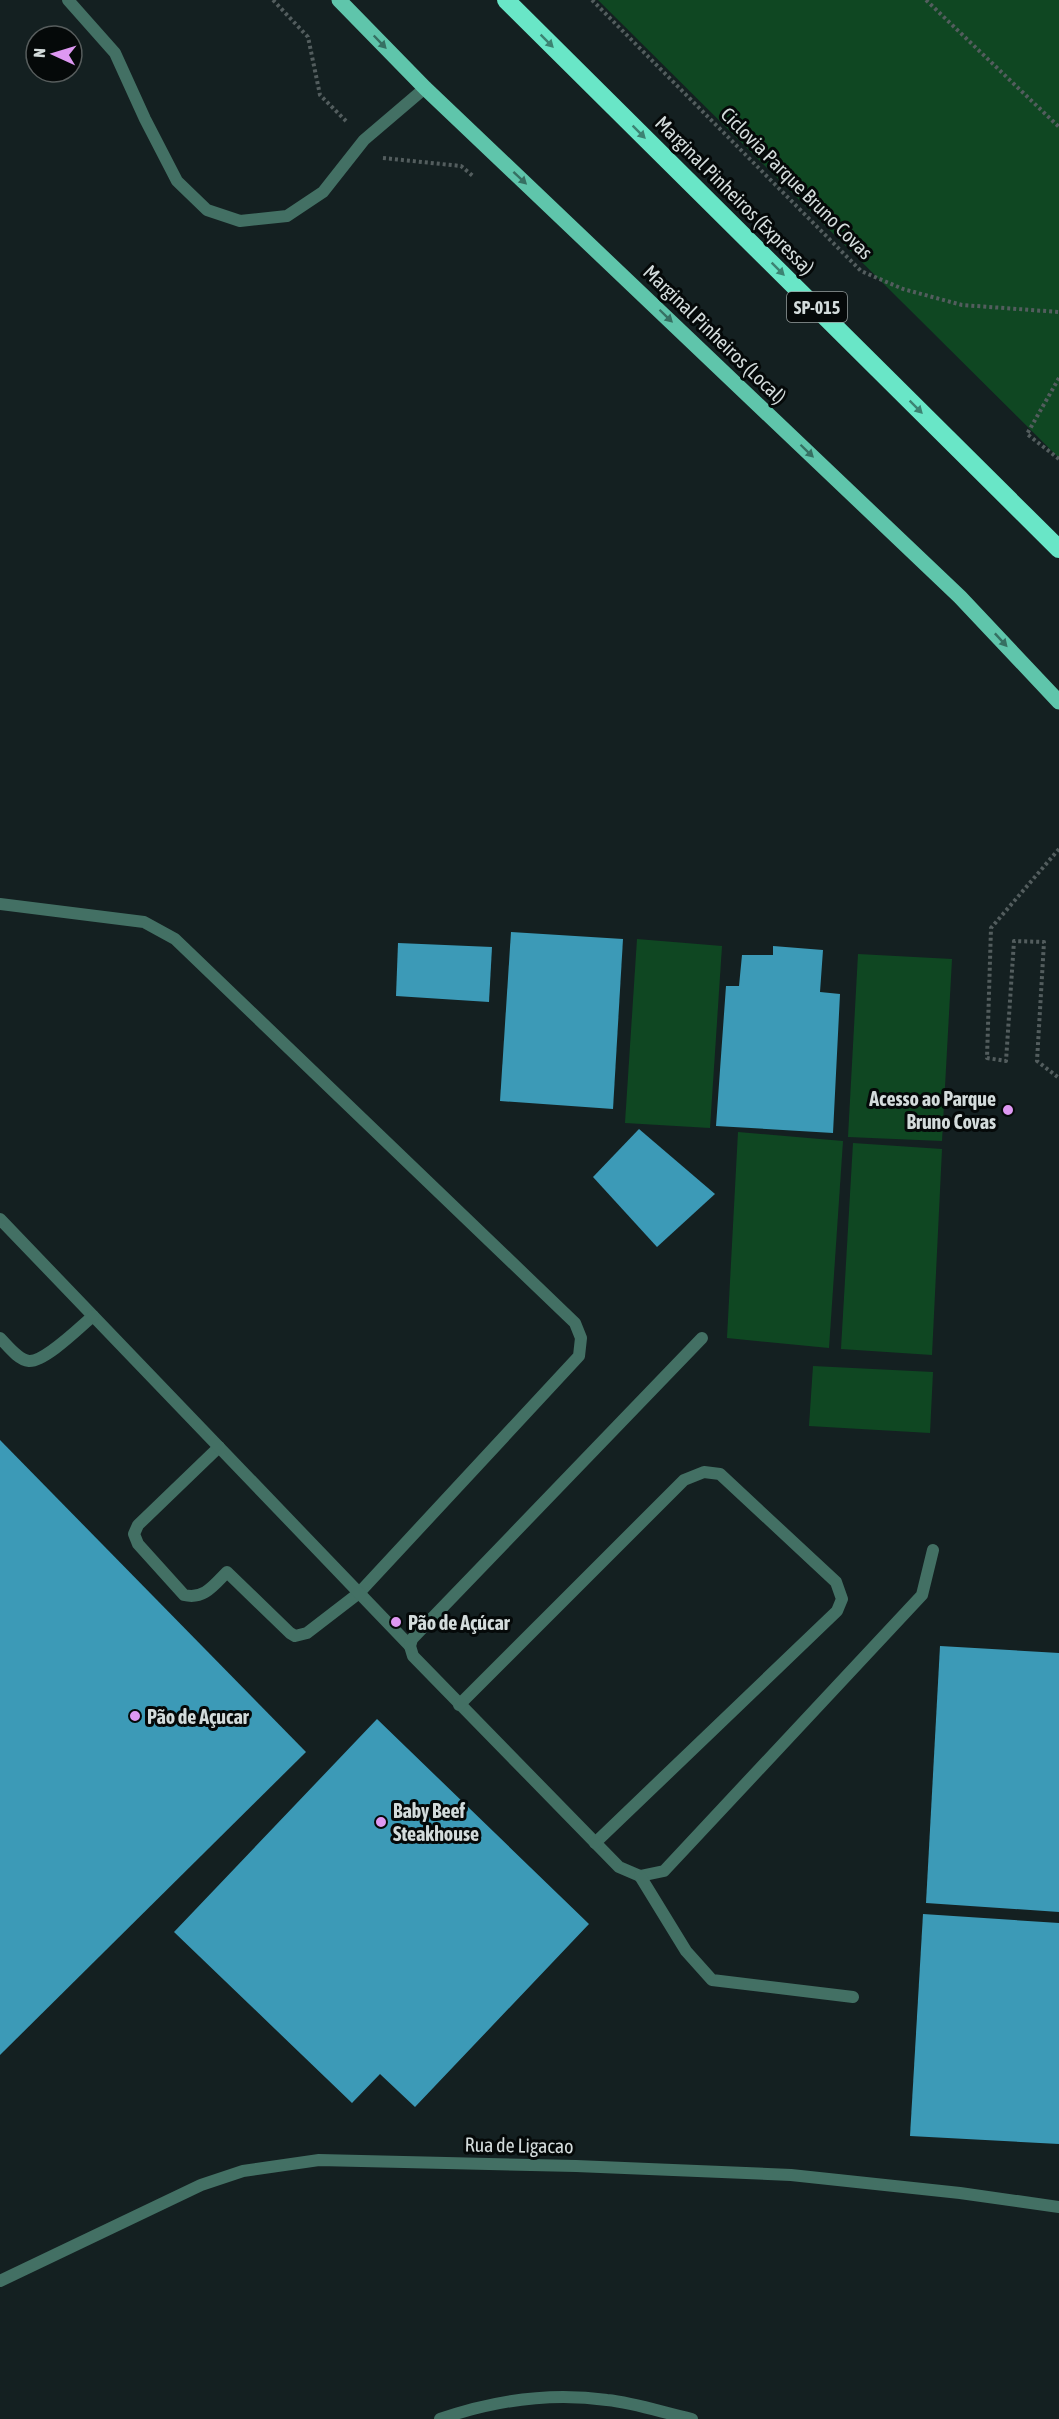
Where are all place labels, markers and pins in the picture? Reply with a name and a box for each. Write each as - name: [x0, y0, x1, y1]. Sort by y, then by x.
- place label: Acesso ao Parque Bruno Covas: [868, 1087, 996, 1133]
- marker: Acesso ao Parque Bruno Covas: [1001, 1103, 1015, 1117]
- place label: Pão de Açúcar: [408, 1611, 511, 1634]
- marker: Pão de Açúcar: [389, 1615, 403, 1629]
- place label: Pão de Açucar: [147, 1705, 250, 1728]
- marker: Pão de Açucar: [128, 1709, 142, 1723]
- place label: Baby Beef Steakhouse: [393, 1799, 479, 1845]
- marker: Baby Beef Steakhouse: [374, 1815, 388, 1829]

